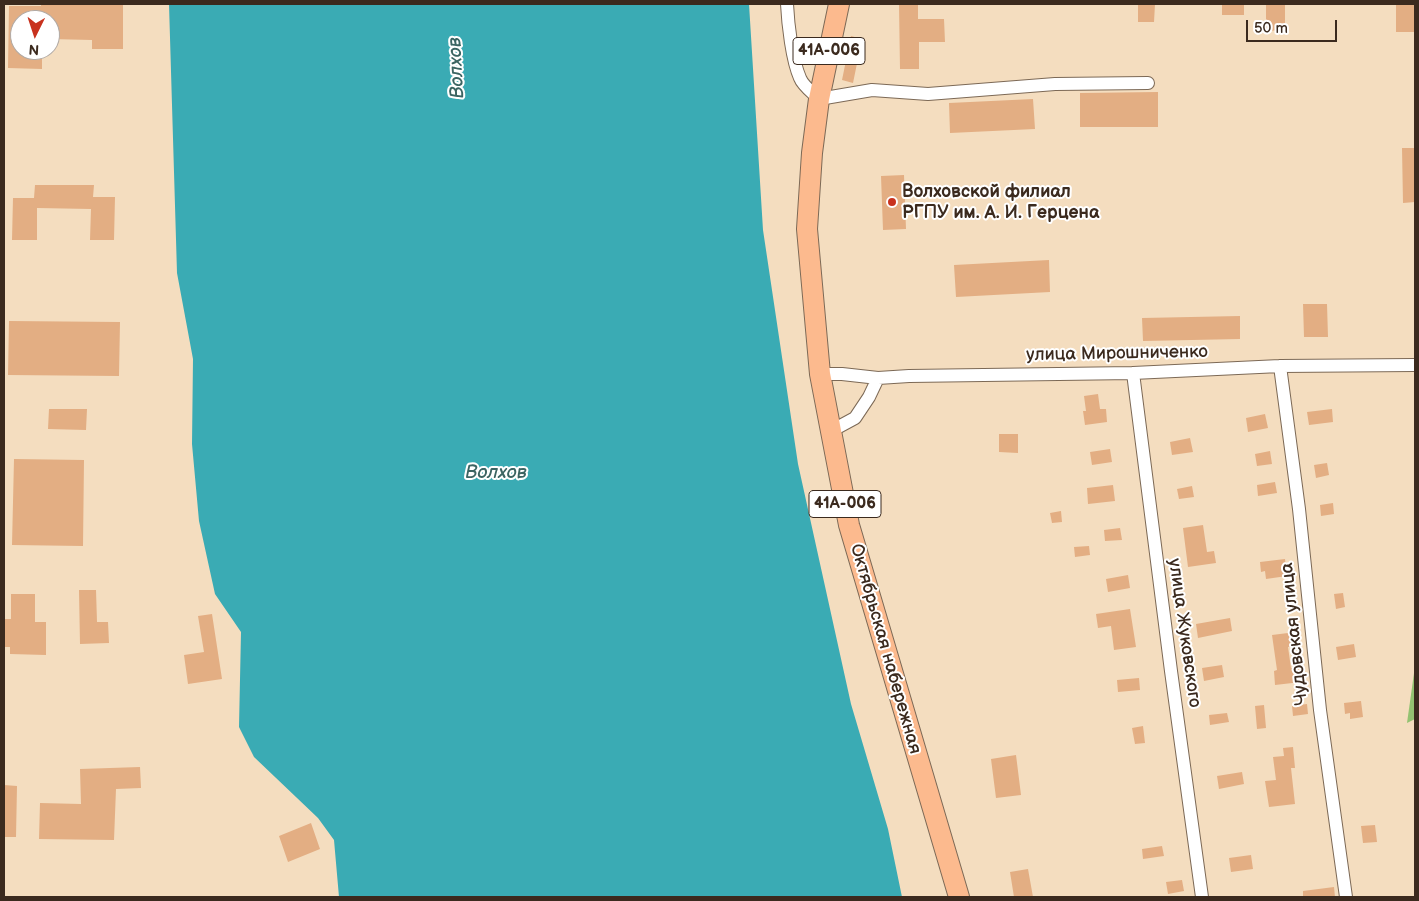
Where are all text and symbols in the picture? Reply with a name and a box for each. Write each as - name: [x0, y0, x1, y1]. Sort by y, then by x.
- north arrow: [10, 10, 60, 60]
- scale bar: [1249, 10, 1340, 42]
- text: 50 m: [1254, 19, 1288, 38]
- water label: Волхов: [444, 37, 470, 99]
- road number: 41А-006: [793, 37, 865, 64]
- text: N: [28, 41, 40, 58]
- place label: Волховской филиал РГПУ им. А. И. Герцена: [902, 181, 1099, 223]
- marker: Волховской филиал РГПУ им. А. И. Герцена: [886, 196, 898, 208]
- street label: улица Мирошниченко: [1026, 342, 1208, 366]
- water label: Волхов: [465, 462, 527, 484]
- road number: 41А-006: [809, 490, 881, 518]
- street label: Октябрьская набережная: [845, 541, 925, 757]
- street label: улица Жуковского: [1163, 557, 1205, 709]
- street label: Чудовская улица: [1277, 562, 1313, 706]

